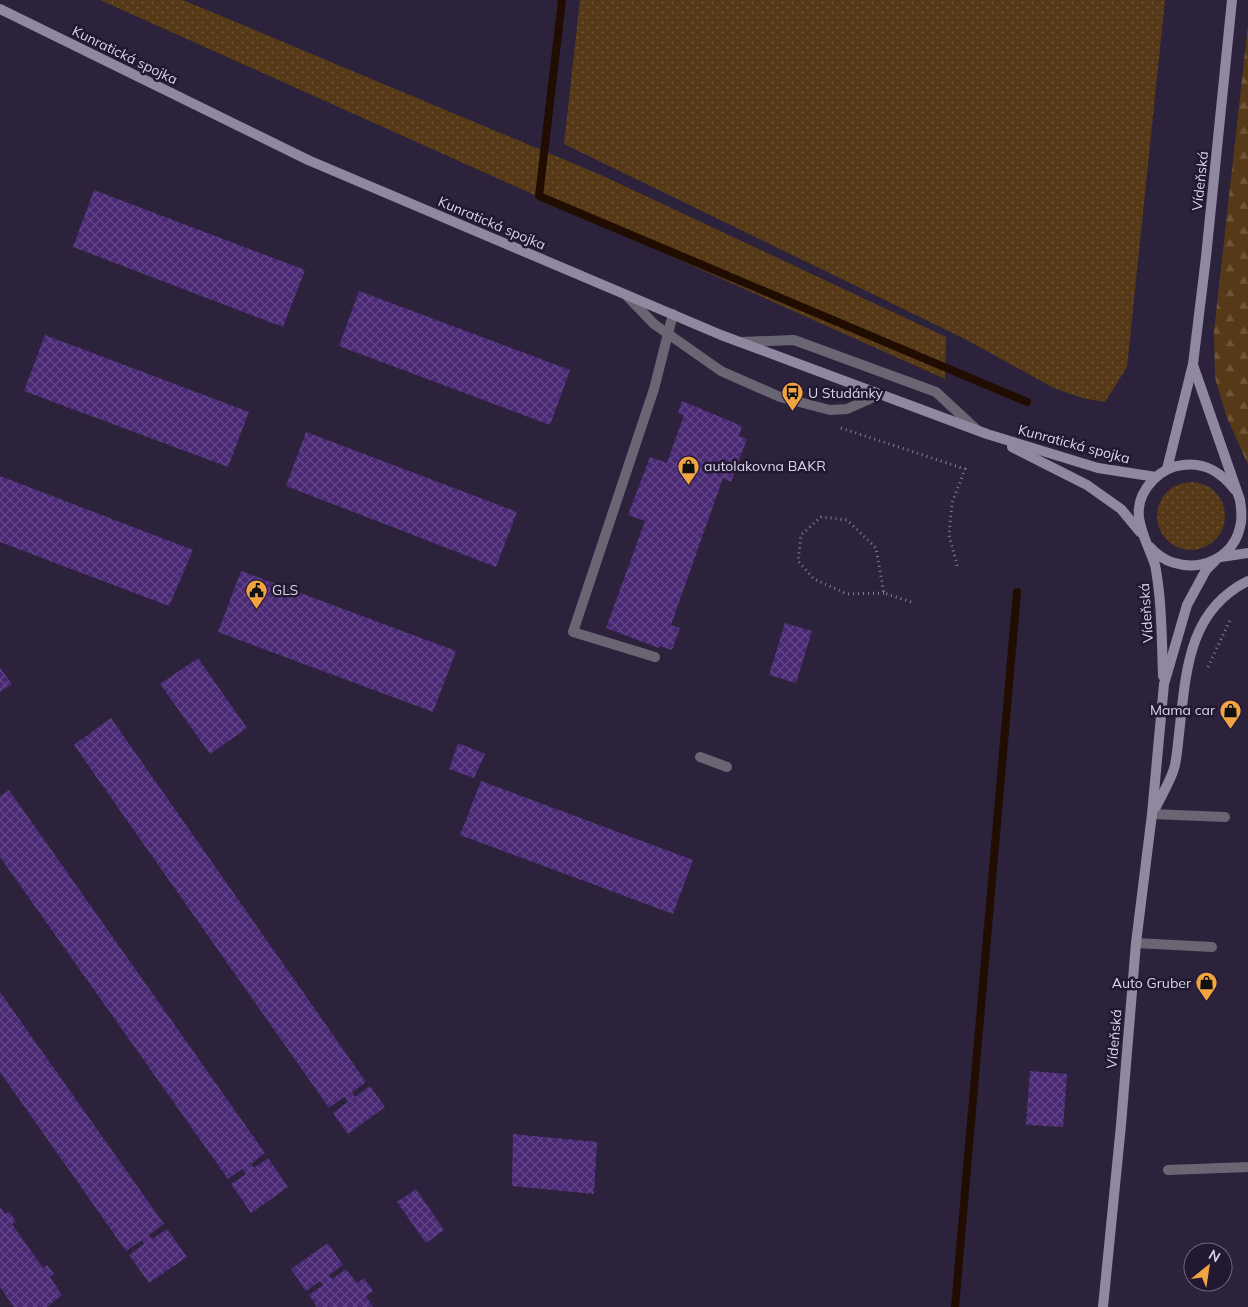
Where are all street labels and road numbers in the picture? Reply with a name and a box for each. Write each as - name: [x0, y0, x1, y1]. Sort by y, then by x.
- street label: Kunratická spojka: [69, 22, 181, 88]
- street label: Vídeňská: [1188, 150, 1212, 212]
- street label: Kunratická spojka: [436, 192, 548, 254]
- street label: Kunratická spojka: [1016, 420, 1132, 468]
- street label: Vídeňská: [1135, 582, 1157, 644]
- street label: Vídeňská: [1102, 1008, 1126, 1070]

